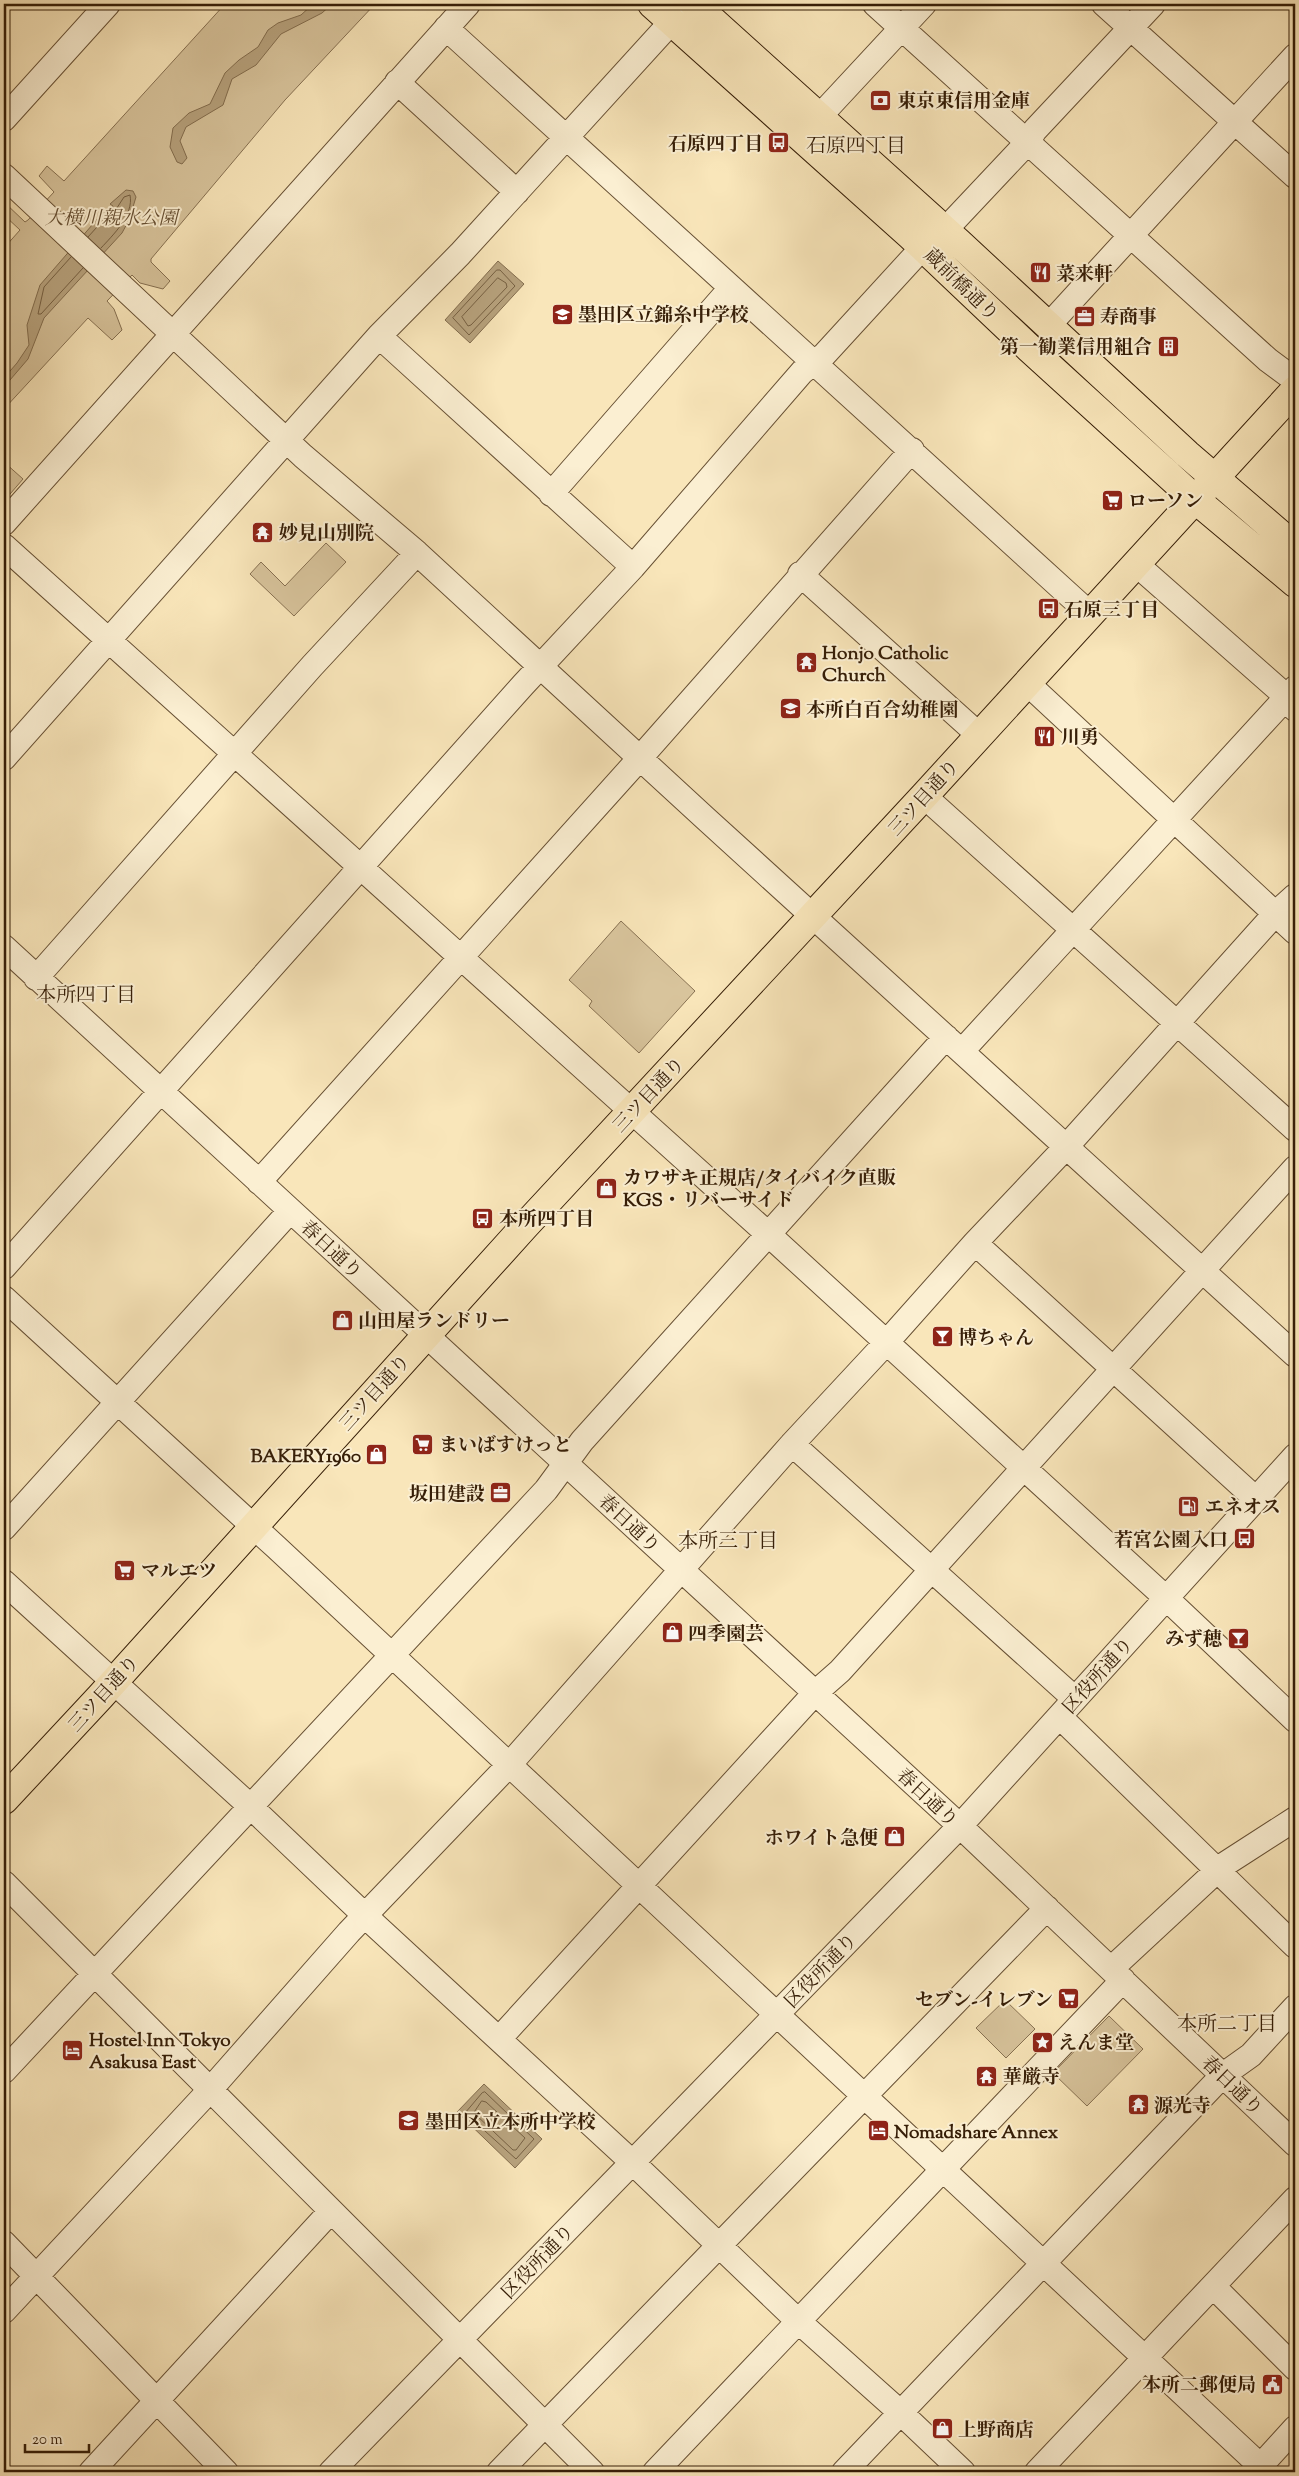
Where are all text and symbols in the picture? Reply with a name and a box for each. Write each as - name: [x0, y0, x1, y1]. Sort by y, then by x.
- bank icon: 東京東信用金庫: [869, 88, 893, 112]
- place label: 東京東信用金庫: [897, 89, 1030, 116]
- bus stop icon: 石原四丁目: [767, 131, 791, 155]
- place label: 石原四丁目: [668, 132, 763, 159]
- district label: 石原四丁目: [806, 133, 906, 162]
- park label: 大横川親水公園: [44, 206, 180, 233]
- street label: 蔵前橋通り: [917, 243, 1004, 329]
- restaurant icon: 菜来軒: [1028, 261, 1052, 285]
- place label: 菜来軒: [1056, 262, 1113, 289]
- school or university icon: 墨田区立錦糸中学校: [550, 302, 574, 326]
- place label: 墨田区立錦糸中学校: [578, 303, 749, 330]
- office icon: 寿商事: [1072, 304, 1096, 328]
- place label: 寿商事: [1100, 305, 1157, 332]
- building icon: 第一勧業信用組合: [1156, 334, 1180, 358]
- place label: 第一勧業信用組合: [1000, 335, 1152, 362]
- supermarket icon: ローソン: [1100, 488, 1124, 512]
- place label: ローソン: [1128, 489, 1203, 516]
- temple icon: 妙見山別院: [251, 520, 275, 544]
- place label: 妙見山別院: [279, 521, 374, 548]
- bus stop icon: 石原三丁目: [1036, 597, 1060, 621]
- place label: 石原三丁目: [1064, 598, 1159, 625]
- place label: Honjo Catholic Church: [822, 641, 949, 690]
- temple icon: Honjo Catholic Church: [794, 651, 818, 675]
- school or university icon: 本所白百合幼稚園: [778, 697, 802, 721]
- place label: 本所白百合幼稚園: [806, 698, 958, 725]
- restaurant icon: 川勇: [1033, 724, 1057, 748]
- place label: 川勇: [1061, 725, 1099, 752]
- street label: 三ツ目通り: [883, 754, 967, 843]
- district label: 本所四丁目: [36, 982, 136, 1011]
- street label: 三ツ目通り: [608, 1052, 692, 1140]
- place label: カワサキ正規店/タイバイク直販 KGS・リバーサイド: [623, 1166, 896, 1215]
- shop icon: カワサキ正規店/タイバイク直販 KGS・リバーサイド: [595, 1176, 619, 1200]
- bus stop icon: 本所四丁目: [471, 1206, 495, 1230]
- place label: 本所四丁目: [499, 1207, 594, 1234]
- street label: 春日通り: [293, 1215, 367, 1287]
- shop icon: 山田屋ランドリー: [330, 1308, 354, 1332]
- place label: 山田屋ランドリー: [358, 1309, 510, 1336]
- bar icon: 博ちゃん: [930, 1325, 954, 1349]
- place label: 博ちゃん: [958, 1326, 1034, 1353]
- street label: 三ツ目通り: [334, 1349, 418, 1438]
- supermarket icon: まいばすけっと: [411, 1432, 435, 1456]
- place label: まいばすけっと: [439, 1433, 572, 1460]
- shop icon: BAKERY1960: [365, 1443, 389, 1467]
- place label: BAKERY1960: [251, 1444, 361, 1471]
- office icon: 坂田建設: [489, 1481, 513, 1505]
- place label: 坂田建設: [409, 1482, 485, 1509]
- street label: 春日通り: [591, 1489, 665, 1561]
- fuel station icon: エネオス: [1177, 1494, 1201, 1518]
- place label: エネオス: [1205, 1495, 1281, 1522]
- bus stop icon: 若宮公園入口: [1232, 1527, 1256, 1551]
- district label: 本所三丁目: [678, 1528, 778, 1557]
- place label: 若宮公園入口: [1114, 1528, 1228, 1555]
- supermarket icon: マルエツ: [113, 1558, 137, 1582]
- place label: マルエツ: [141, 1559, 217, 1586]
- shop icon: 四季園芸: [660, 1621, 684, 1645]
- place label: 四季園芸: [688, 1622, 764, 1649]
- bar icon: みず穂: [1226, 1626, 1250, 1650]
- place label: みず穂: [1165, 1627, 1222, 1654]
- street label: 区役所通り: [1057, 1632, 1141, 1721]
- street label: 三ツ目通り: [63, 1650, 147, 1739]
- street label: 春日通り: [889, 1763, 963, 1835]
- shop icon: ホワイト急便: [882, 1825, 906, 1849]
- place label: ホワイト急便: [765, 1826, 878, 1853]
- street label: 区役所通り: [779, 1928, 865, 2015]
- supermarket icon: セブン-イレブン: [1057, 1987, 1081, 2011]
- place label: セブン-イレブン: [915, 1988, 1053, 2015]
- district label: 本所二丁目: [1177, 2011, 1277, 2040]
- place label: Hostel Inn Tokyo Asakusa East: [89, 2028, 231, 2077]
- place icon: えんま堂: [1030, 2030, 1054, 2054]
- place label: えんま堂: [1058, 2031, 1134, 2058]
- hotel icon: Hostel Inn Tokyo Asakusa East: [61, 2038, 85, 2062]
- street label: 春日通り: [1195, 2051, 1268, 2123]
- temple icon: 華厳寺: [975, 2064, 999, 2088]
- place label: 華厳寺: [1003, 2065, 1060, 2092]
- temple icon: 源光寺: [1126, 2093, 1150, 2117]
- place label: 源光寺: [1154, 2094, 1211, 2121]
- school or university icon: 墨田区立本所中学校: [397, 2109, 421, 2133]
- place label: 墨田区立本所中学校: [425, 2110, 596, 2137]
- hotel icon: Nomadshare Annex: [866, 2119, 890, 2143]
- place label: Nomadshare Annex: [894, 2120, 1059, 2147]
- street label: 区役所通り: [496, 2219, 582, 2306]
- public building icon: 本所二郵便局: [1260, 2372, 1284, 2396]
- place label: 本所二郵便局: [1142, 2373, 1256, 2400]
- shop icon: 上野商店: [930, 2417, 954, 2441]
- place label: 上野商店: [958, 2418, 1034, 2445]
- scale bar: [25, 2421, 89, 2453]
- text: 20 m: [32, 2430, 63, 2451]

